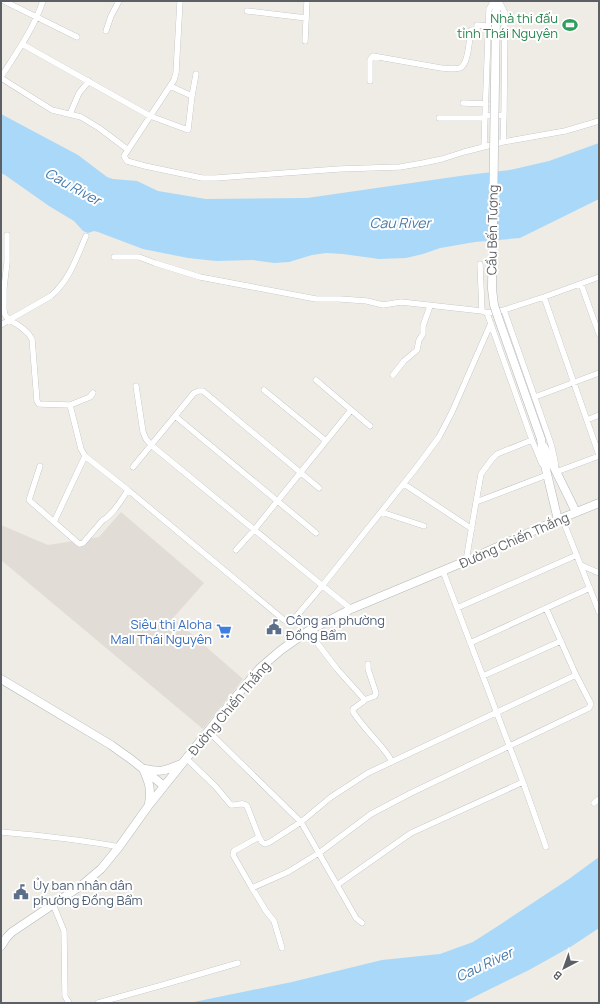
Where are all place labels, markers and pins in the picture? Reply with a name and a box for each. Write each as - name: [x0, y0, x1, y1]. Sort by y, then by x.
- place label: Nhà thi đấu tỉnh Thái Nguyên: [457, 9, 558, 42]
- sports icon: Nhà thi đấu tỉnh Thái Nguyên: [561, 16, 579, 34]
- place label: Công an phường Đồng Bẩm: [286, 611, 385, 644]
- place label: Siêu thị Aloha Mall Thái Nguyên: [111, 615, 212, 648]
- public building icon: Công an phường Đồng Bẩm: [265, 618, 283, 636]
- supermarket icon: Siêu thị Aloha Mall Thái Nguyên: [215, 622, 233, 640]
- place label: Ủy ban nhân dân phường Đồng Bẩm: [33, 876, 143, 909]
- public building icon: Ủy ban nhân dân phường Đồng Bẩm: [12, 883, 30, 901]

